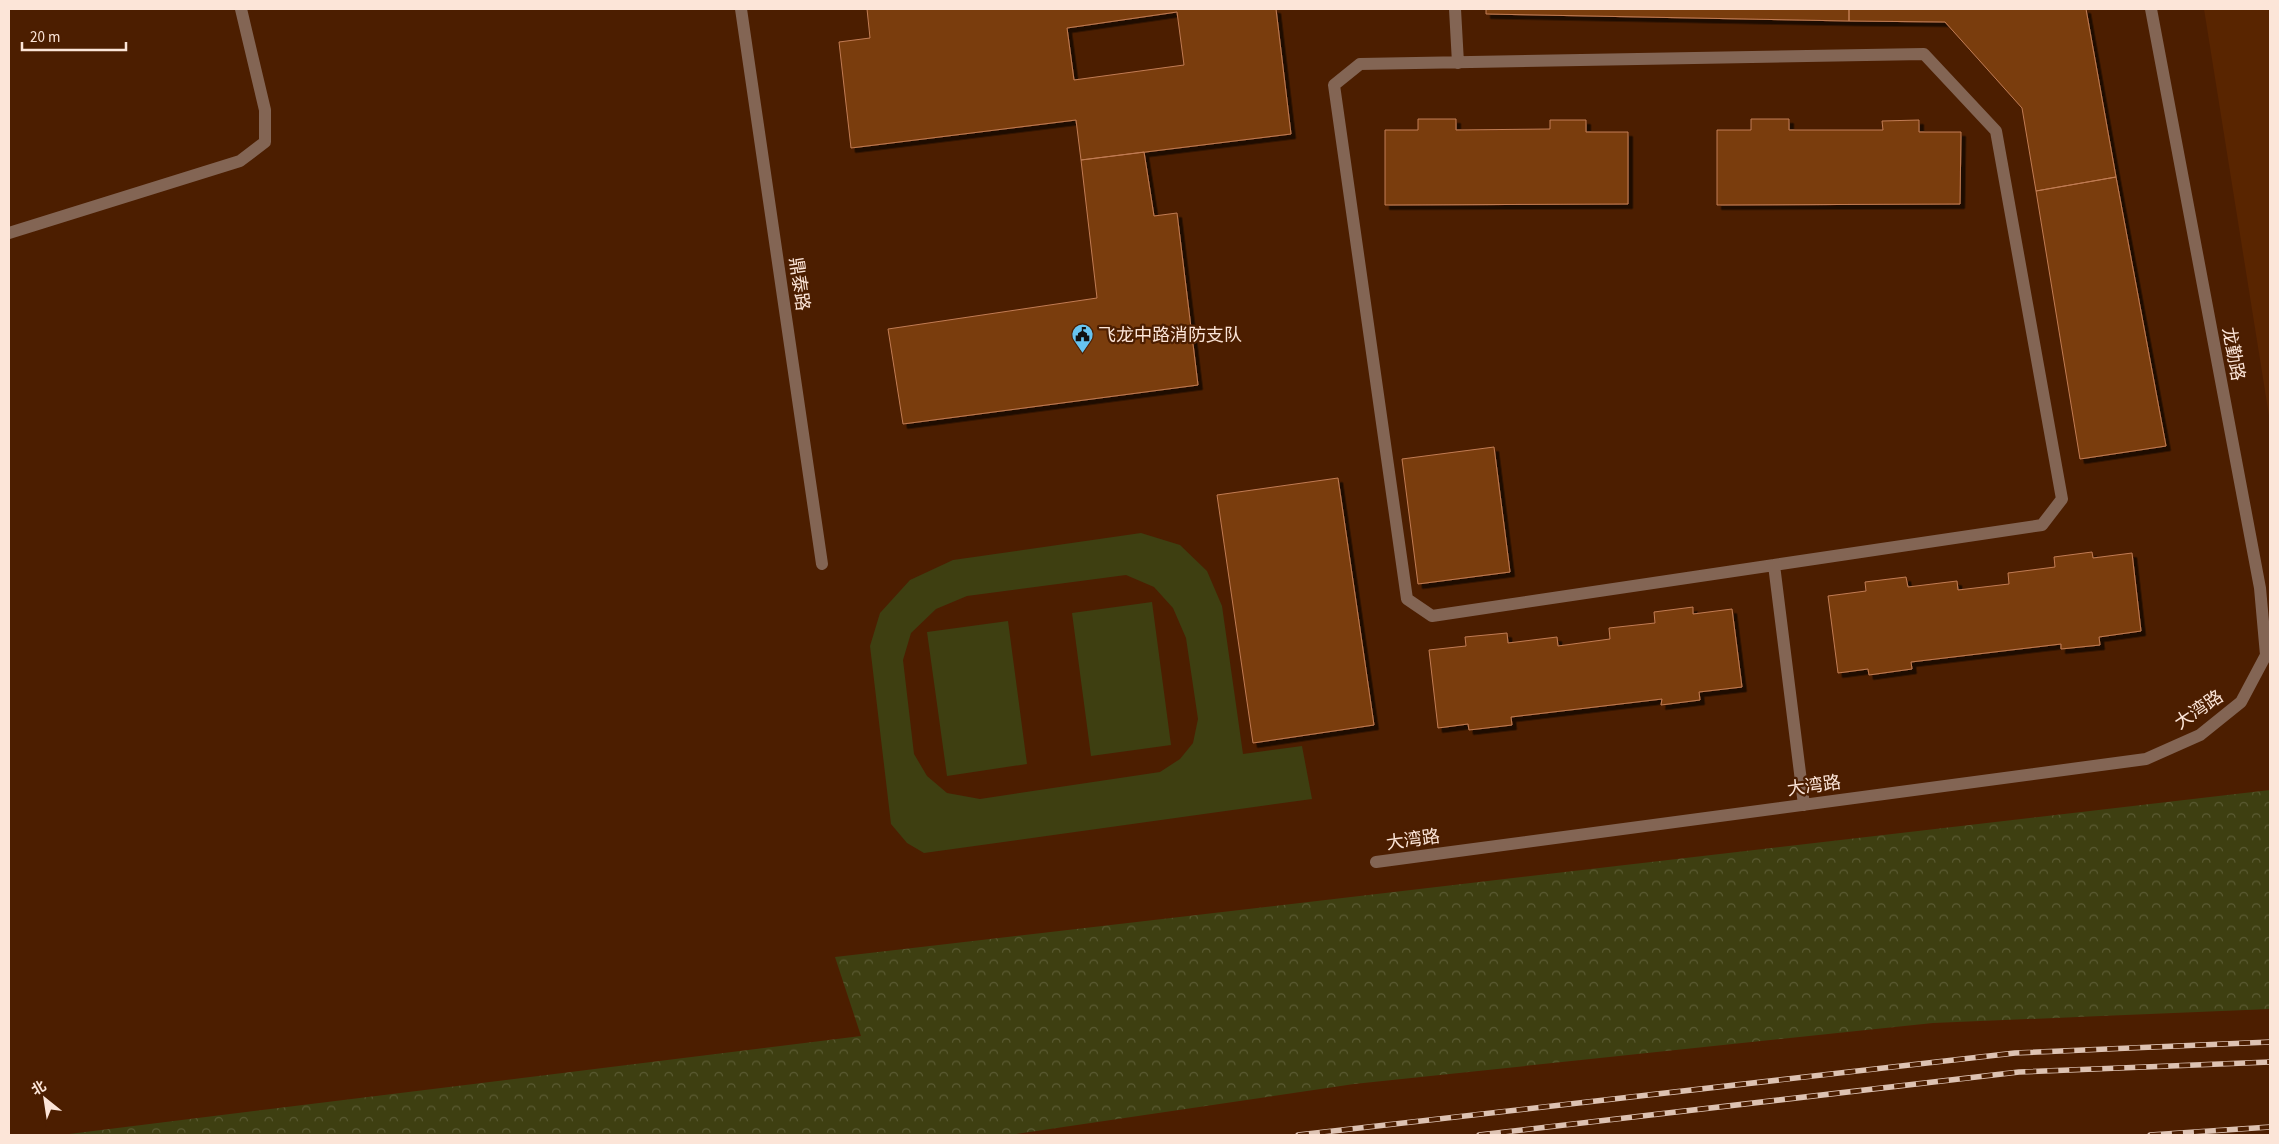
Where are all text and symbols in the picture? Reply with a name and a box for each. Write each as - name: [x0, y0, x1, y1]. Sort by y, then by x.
- scale bar: [22, 20, 126, 52]
- text: 20 m: [30, 27, 60, 48]
- street label: 鼎泰路: [783, 256, 815, 312]
- public building icon: 飞龙中路消防支队: [1070, 323, 1094, 354]
- place label: 飞龙中路消防支队: [1098, 323, 1242, 348]
- street label: 龙勤路: [2216, 325, 2250, 383]
- street label: 大湾路: [2170, 685, 2228, 735]
- street label: 大湾路: [1786, 770, 1842, 802]
- street label: 大湾路: [1385, 824, 1441, 856]
- north arrow: [20, 1074, 70, 1124]
- text: 北: [28, 1076, 50, 1101]

